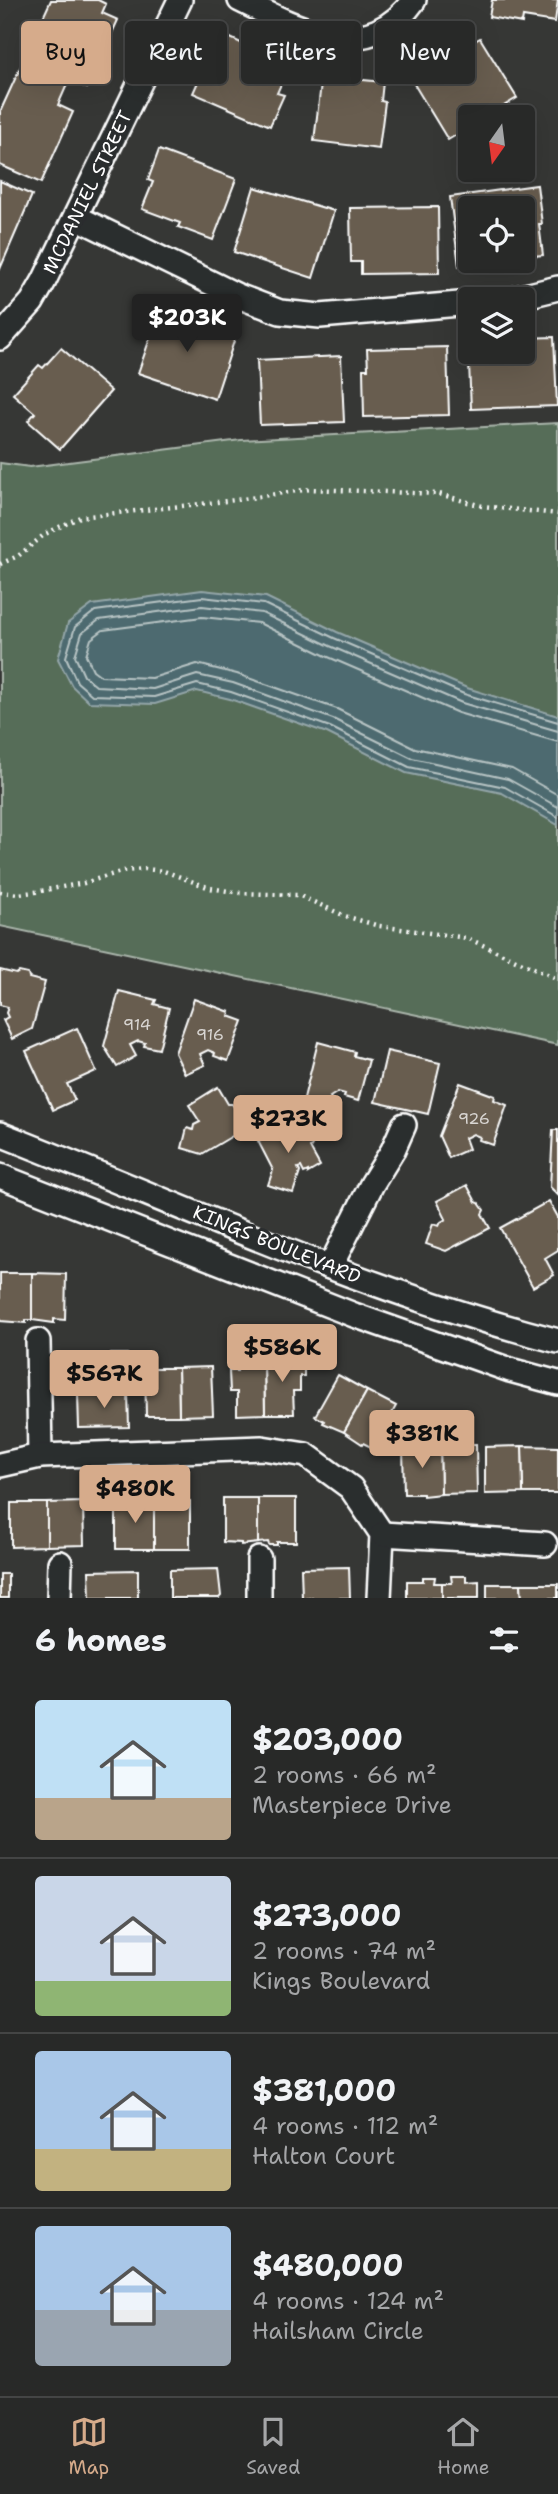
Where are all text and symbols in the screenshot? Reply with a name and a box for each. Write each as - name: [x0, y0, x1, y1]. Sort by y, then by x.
- chip: Buy: [21, 21, 111, 84]
- chip: Rent: [125, 21, 227, 84]
- chip: Filters: [241, 21, 361, 84]
- chip: New: [375, 21, 475, 84]
- north arrow: [458, 105, 536, 182]
- map controls: [458, 105, 535, 364]
- street label: MCDANIEL STREET: [37, 106, 138, 278]
- button: locate: [458, 196, 535, 273]
- button: layers: [458, 287, 535, 364]
- pin: $203K: [138, 294, 236, 354]
- text: $203K: [148, 302, 226, 332]
- house number: 914: [123, 1014, 151, 1035]
- house number: 916: [196, 1024, 224, 1045]
- pin: $273K: [239, 1096, 337, 1155]
- text: $273K: [249, 1103, 327, 1133]
- house number: 926: [458, 1108, 490, 1129]
- street label: KINGS BOULEVARD: [189, 1199, 364, 1290]
- pin: $586K: [233, 1324, 331, 1384]
- text: $586K: [243, 1332, 321, 1362]
- pin: $567K: [55, 1350, 153, 1410]
- text: $567K: [66, 1358, 142, 1388]
- pin: $381K: [373, 1410, 471, 1470]
- text: $381K: [385, 1418, 459, 1448]
- pin: $480K: [86, 1466, 184, 1525]
- text: $480K: [95, 1473, 175, 1503]
- text: 6 homes: [35, 1620, 167, 1661]
- icon: filters: [485, 1621, 523, 1659]
- text: $203,000: [252, 1719, 403, 1760]
- icon: home: [91, 1728, 175, 1812]
- text: 2 rooms · 66 m²: [252, 1760, 437, 1790]
- text: Masterpiece Drive: [252, 1790, 452, 1820]
- text: $273,000: [252, 1895, 402, 1936]
- icon: home: [91, 1904, 175, 1988]
- text: 2 rooms · 74 m²: [252, 1936, 436, 1966]
- text: Kings Boulevard: [252, 1966, 430, 1996]
- text: $381,000: [252, 2070, 396, 2111]
- icon: home: [91, 2079, 175, 2163]
- text: 4 rooms · 112 m²: [252, 2111, 438, 2141]
- text: Halton Court: [252, 2141, 395, 2171]
- text: $480,000: [252, 2245, 404, 2286]
- icon: home: [91, 2254, 175, 2338]
- text: 4 rooms · 124 m²: [252, 2286, 444, 2316]
- text: Hailsham Circle: [252, 2316, 424, 2346]
- tab: Map: [69, 2413, 109, 2480]
- tab: Saved: [246, 2413, 300, 2480]
- tab: Home: [437, 2413, 489, 2480]

